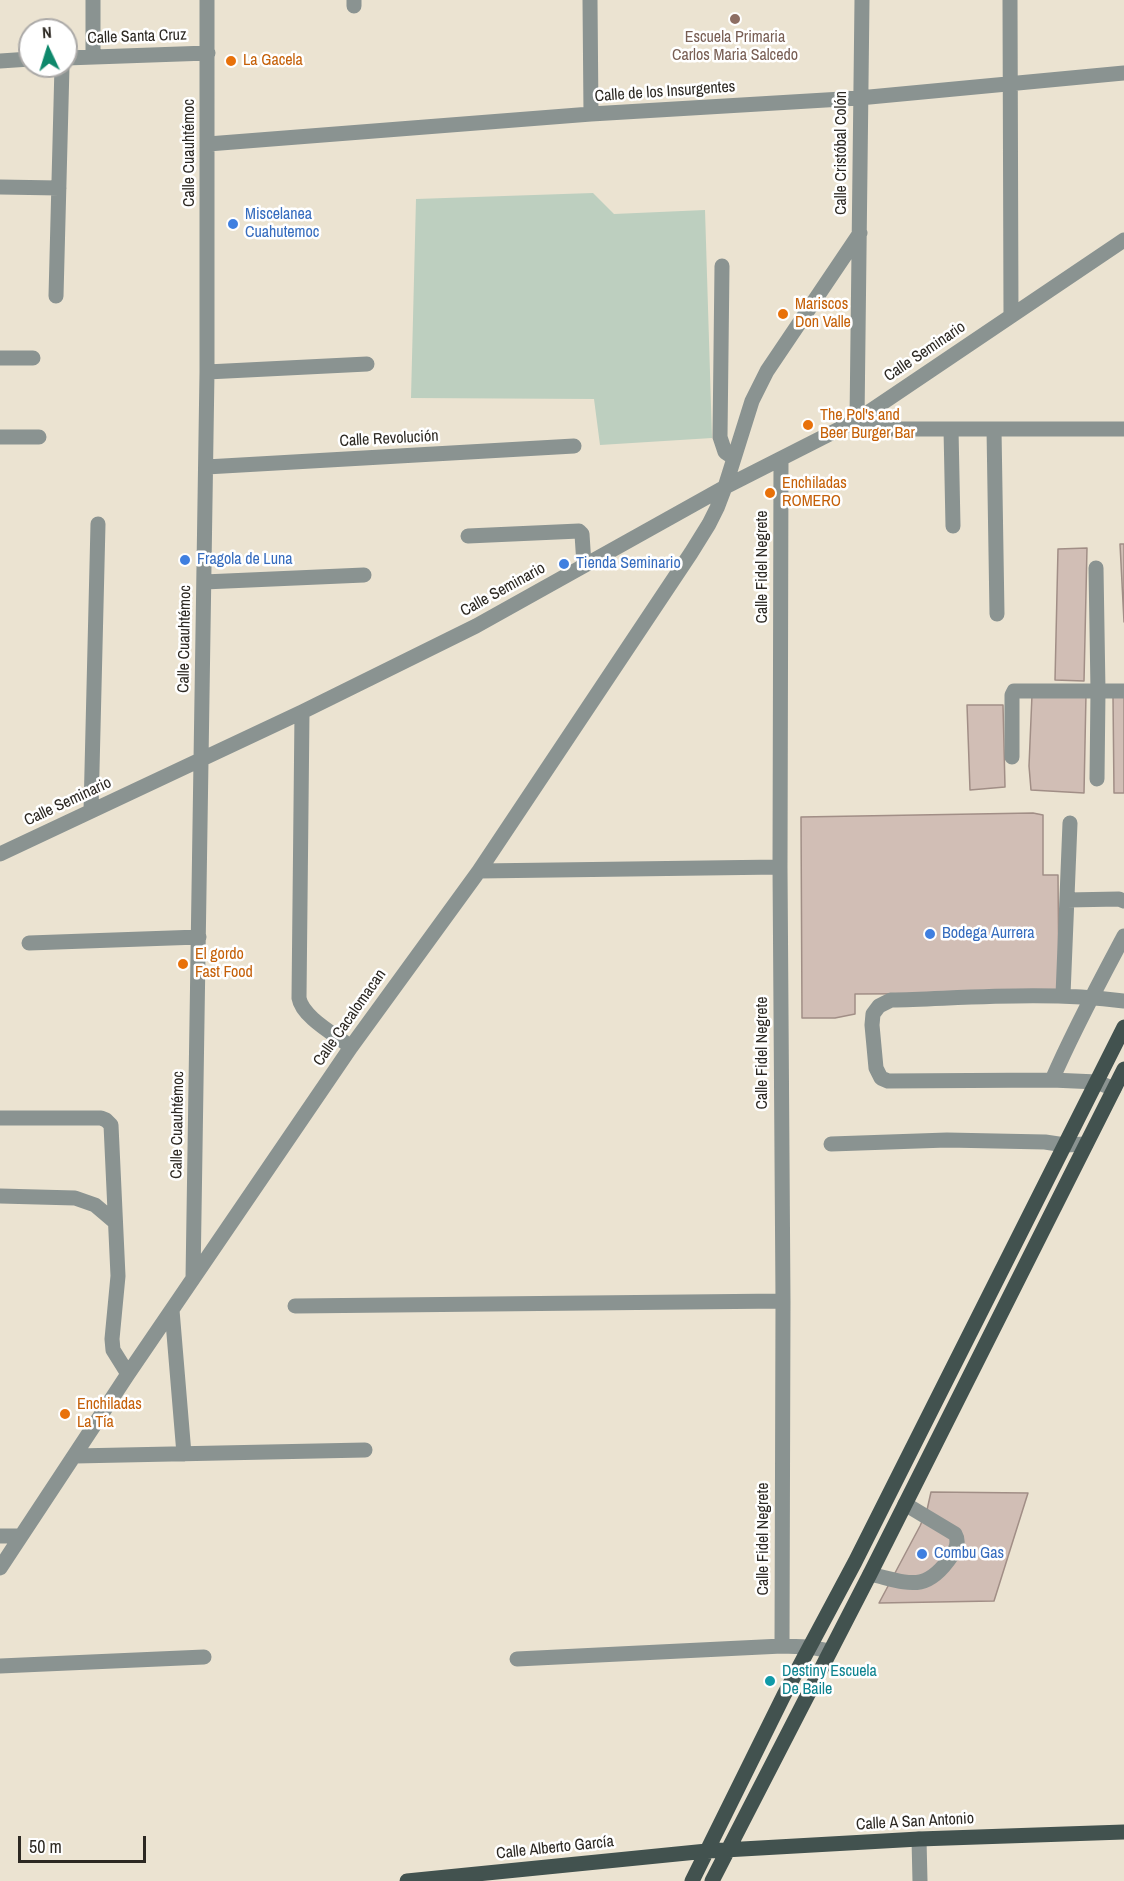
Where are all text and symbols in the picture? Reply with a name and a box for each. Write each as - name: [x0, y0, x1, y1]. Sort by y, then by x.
- marker: Escuela Primaria Carlos Maria Salcedo: [728, 12, 742, 26]
- north arrow: [18, 18, 78, 78]
- text: N: [41, 21, 52, 43]
- street label: Calle Santa Cruz: [87, 26, 187, 48]
- place label: Escuela Primaria Carlos Maria Salcedo: [672, 28, 798, 66]
- place label: La Gacela: [243, 51, 303, 71]
- marker: La Gacela: [224, 54, 238, 68]
- street label: Calle de los Insurgentes: [594, 78, 736, 106]
- street label: Calle Cristóbal Colón: [832, 91, 852, 215]
- street label: Calle Cuauhtémoc: [180, 99, 200, 207]
- place label: Miscelanea Cuahutemoc: [245, 205, 319, 243]
- marker: Miscelanea Cuahutemoc: [226, 217, 240, 231]
- place label: Mariscos Don Valle: [795, 295, 851, 333]
- marker: Mariscos Don Valle: [776, 307, 790, 321]
- street label: Calle Seminario: [881, 318, 969, 386]
- place label: The Pol's and Beer Burger Bar: [820, 406, 915, 444]
- marker: The Pol's and Beer Burger Bar: [801, 418, 815, 432]
- street label: Calle Revolución: [339, 427, 439, 451]
- place label: Enchiladas ROMERO: [782, 474, 847, 512]
- marker: Enchiladas ROMERO: [763, 486, 777, 500]
- street label: Calle Fidel Negrete: [753, 510, 773, 624]
- place label: Fragola de Luna: [197, 550, 293, 570]
- marker: Fragola de Luna: [178, 553, 192, 567]
- place label: Tienda Seminario: [576, 554, 681, 574]
- marker: Tienda Seminario: [557, 557, 571, 571]
- street label: Calle Seminario: [457, 559, 549, 621]
- street label: Calle Cuauhtémoc: [174, 585, 196, 693]
- street label: Calle Seminario: [21, 773, 115, 831]
- place label: Bodega Aurrera: [942, 924, 1035, 944]
- marker: Bodega Aurrera: [923, 927, 937, 941]
- place label: El gordo Fast Food: [195, 945, 253, 983]
- marker: El gordo Fast Food: [176, 957, 190, 971]
- street label: Calle Cacalomacan: [310, 966, 390, 1070]
- street label: Calle Fidel Negrete: [753, 996, 773, 1110]
- street label: Calle Cuauhtémoc: [167, 1071, 189, 1179]
- place label: Enchiladas La Tía: [77, 1395, 142, 1433]
- marker: Enchiladas La Tía: [58, 1407, 72, 1421]
- street label: Calle Fidel Negrete: [754, 1482, 774, 1596]
- place label: Combu Gas: [934, 1544, 1004, 1564]
- marker: Combu Gas: [915, 1547, 929, 1561]
- place label: Destiny Escuela De Baile: [782, 1662, 877, 1700]
- marker: Destiny Escuela De Baile: [763, 1674, 777, 1688]
- street label: Calle A San Antonio: [855, 1809, 975, 1835]
- scale bar: [21, 1824, 148, 1862]
- street label: Calle Alberto García: [495, 1832, 615, 1864]
- text: 50 m: [29, 1834, 62, 1859]

